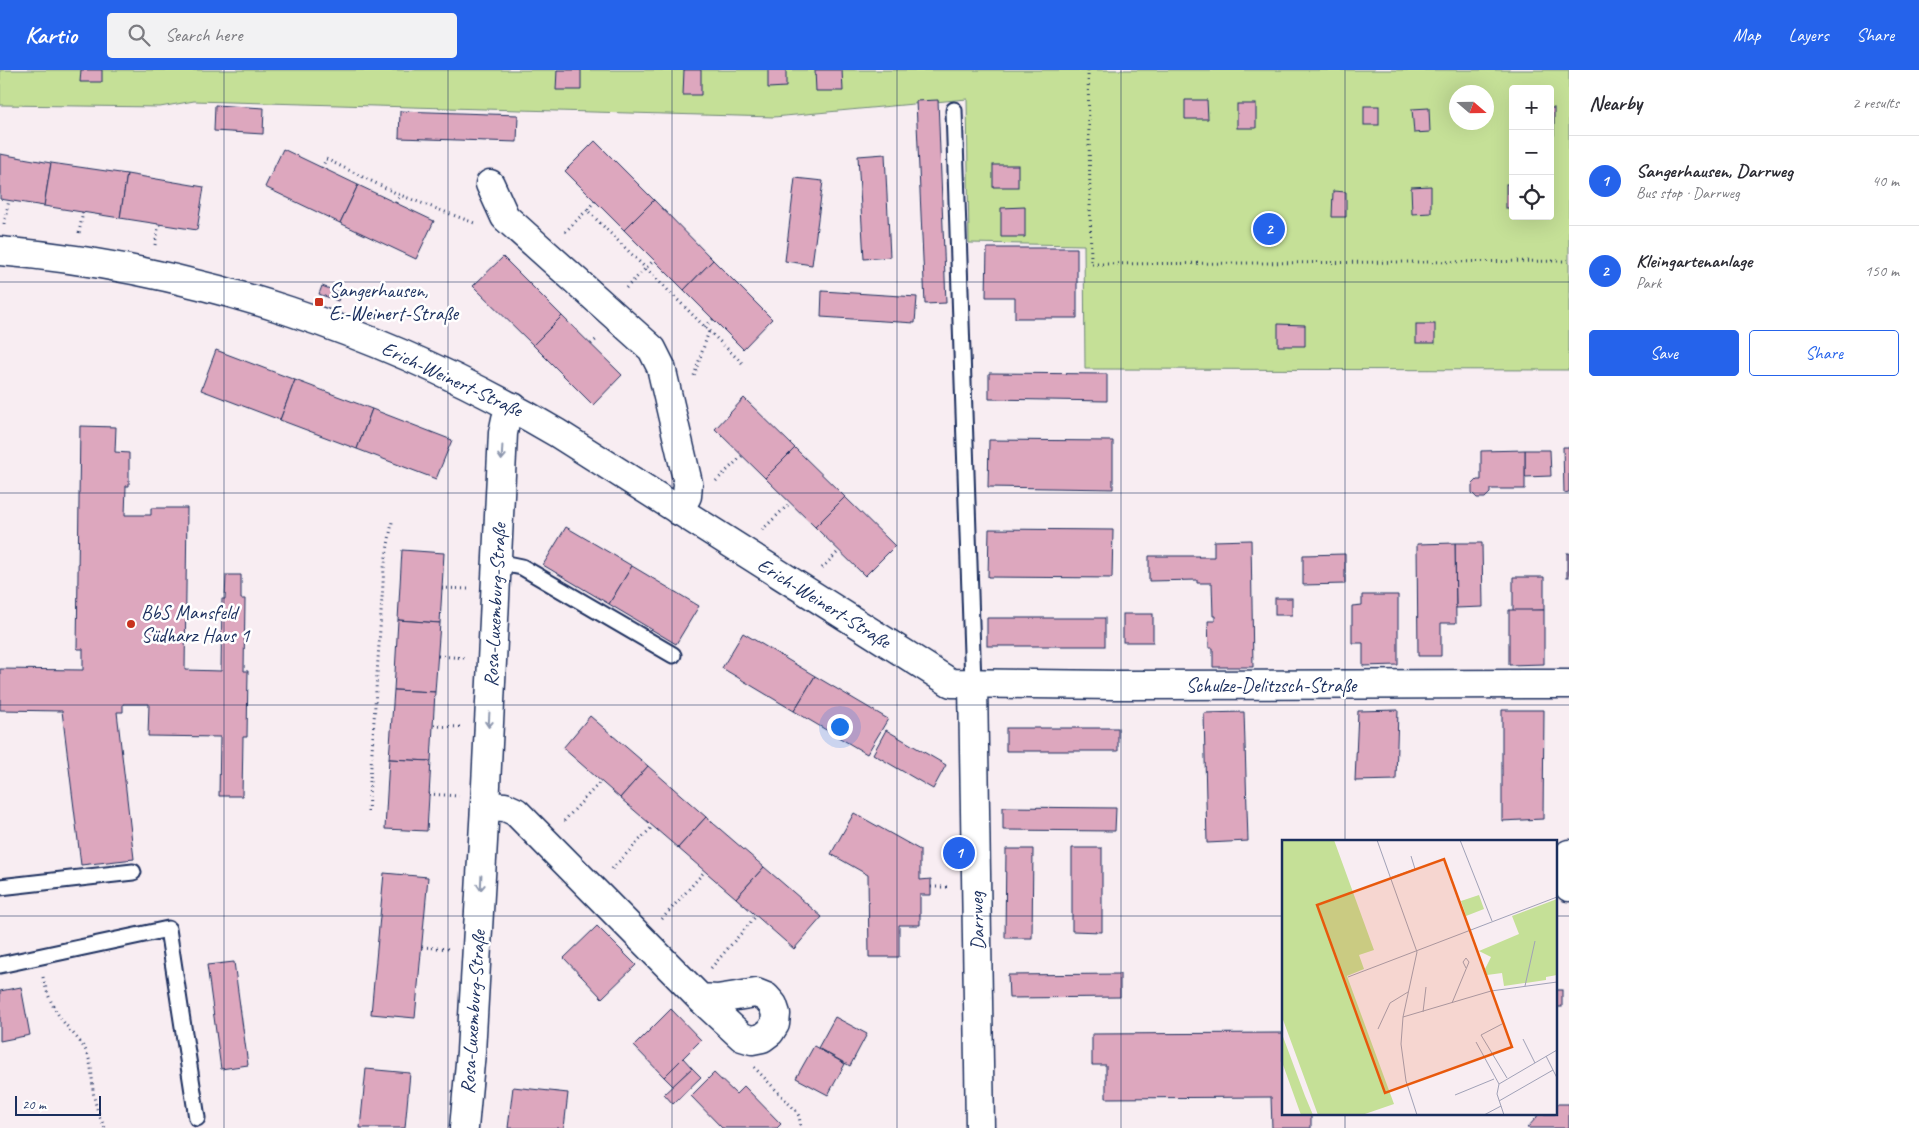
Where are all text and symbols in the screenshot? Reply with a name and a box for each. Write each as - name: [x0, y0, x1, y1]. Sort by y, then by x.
- search box: [107, 13, 457, 58]
- text: Kartio: [25, 20, 77, 50]
- icon: search: [125, 21, 153, 49]
- text: Search here: [165, 23, 242, 47]
- text: Map: [1733, 24, 1761, 46]
- text: Layers: [1789, 24, 1828, 46]
- text: Share: [1856, 24, 1894, 46]
- north arrow: [1449, 85, 1494, 130]
- map controls: [1509, 85, 1554, 220]
- button: +: [1509, 85, 1554, 130]
- text: Nearby: [1589, 90, 1642, 116]
- text: 2 results: [1852, 93, 1899, 113]
- button: −: [1509, 130, 1554, 175]
- text: Sangerhausen, Darrweg: [1636, 159, 1793, 183]
- text: 1: [1601, 171, 1609, 191]
- text: 40 m: [1872, 171, 1899, 191]
- button: locate: [1509, 175, 1554, 220]
- text: Bus stop · Darrweg: [1636, 183, 1740, 203]
- pin: 2: [1253, 210, 1285, 248]
- text: Kleingartenanlage: [1636, 249, 1752, 273]
- text: 2: [1601, 261, 1609, 281]
- text: 150 m: [1865, 261, 1899, 281]
- text: Park: [1636, 273, 1661, 293]
- place label: Sangerhausen, E.-Weinert-Straße: [329, 278, 459, 326]
- marker: Sangerhausen, E.-Weinert-Straße: [313, 296, 325, 308]
- button: Save: [1589, 330, 1739, 376]
- button: Share: [1749, 330, 1899, 376]
- street label: Erich-Weinert-Straße: [378, 336, 528, 423]
- one-way arrow: [497, 445, 506, 461]
- street label: Rosa-Luxemburg-Straße: [478, 521, 512, 688]
- street label: Erich-Weinert-Straße: [753, 552, 896, 655]
- place label: BbS Mansfeld Südharz Haus 1: [141, 600, 250, 648]
- marker: BbS Mansfeld Südharz Haus 1: [125, 618, 137, 630]
- street label: Schulze-Delitzsch-Straße: [1186, 673, 1358, 698]
- one-way arrow: [485, 712, 494, 728]
- your location: [827, 714, 853, 740]
- pin: 1: [943, 834, 975, 872]
- inset map: [1282, 840, 1556, 1116]
- one-way arrow: [477, 874, 486, 890]
- street label: Darrweg: [963, 890, 991, 951]
- street label: Rosa-Luxemburg-Straße: [455, 928, 491, 1095]
- scale bar: [15, 1093, 101, 1116]
- text: 20 m: [22, 1096, 46, 1113]

